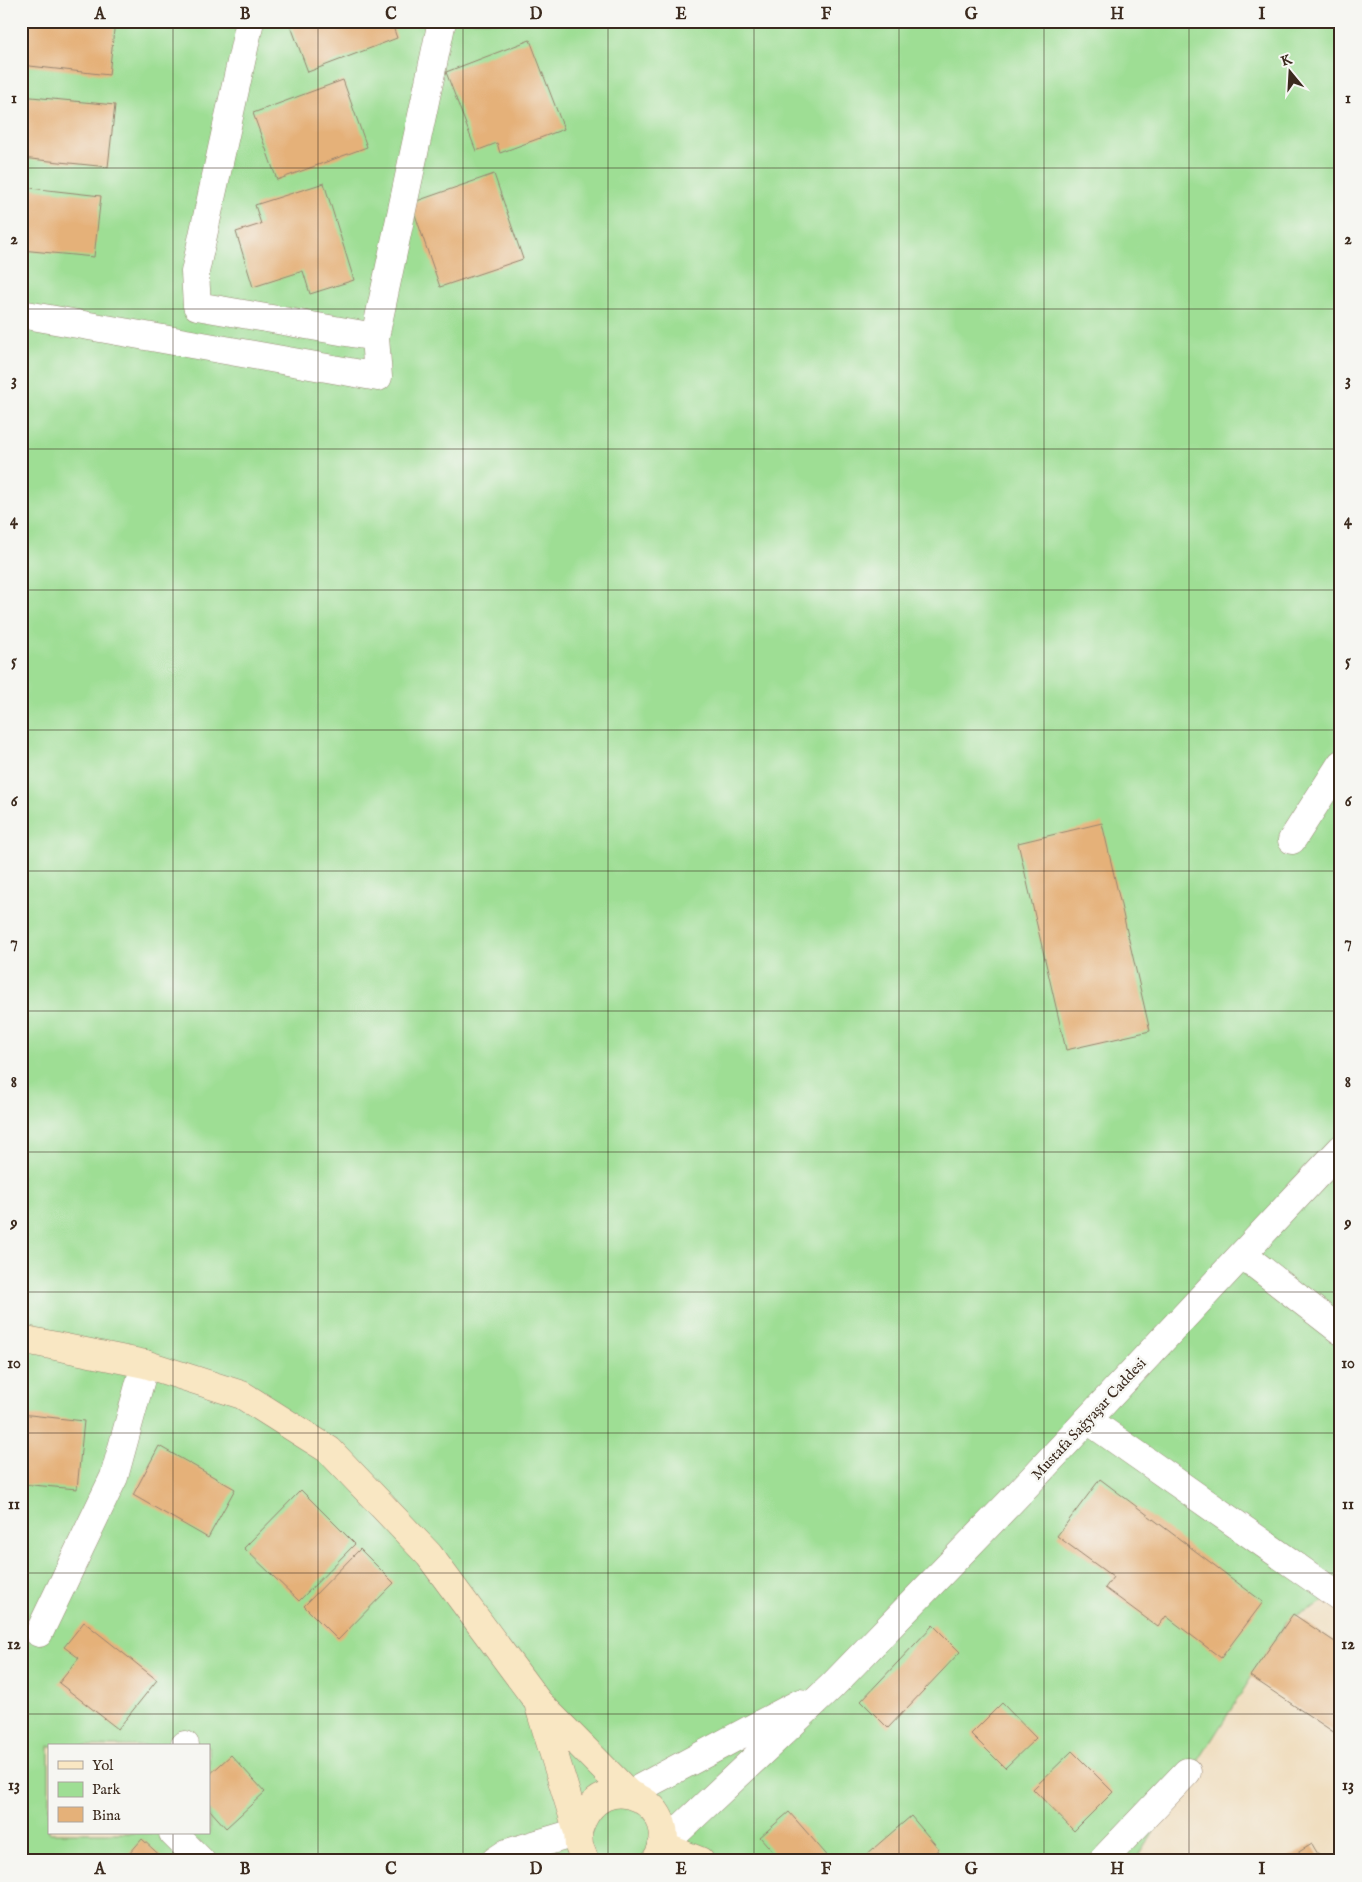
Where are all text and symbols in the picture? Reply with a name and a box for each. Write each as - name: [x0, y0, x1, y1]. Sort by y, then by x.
- text: A: [94, 5, 107, 25]
- text: B: [240, 5, 251, 25]
- text: C: [385, 5, 397, 25]
- text: D: [530, 5, 543, 25]
- text: E: [675, 5, 687, 25]
- text: F: [821, 5, 832, 25]
- text: G: [965, 5, 978, 25]
- text: H: [1110, 5, 1124, 25]
- text: I: [1259, 5, 1266, 25]
- north arrow: [1264, 48, 1314, 98]
- text: K: [1279, 50, 1295, 71]
- text: 1: [11, 89, 17, 109]
- text: 1: [1345, 89, 1351, 109]
- text: 2: [10, 230, 18, 250]
- text: 2: [1344, 230, 1352, 250]
- text: 3: [11, 371, 17, 391]
- text: 3: [1345, 371, 1351, 391]
- text: 4: [10, 511, 19, 531]
- text: 4: [1344, 511, 1353, 531]
- text: 5: [11, 652, 17, 672]
- text: 5: [1345, 652, 1351, 672]
- text: 6: [11, 792, 19, 812]
- text: 6: [1345, 792, 1353, 812]
- text: 7: [10, 933, 18, 953]
- text: 7: [1344, 933, 1352, 953]
- text: 8: [11, 1073, 17, 1093]
- text: 8: [1345, 1073, 1351, 1093]
- text: 9: [10, 1214, 18, 1234]
- text: 9: [1344, 1214, 1352, 1234]
- text: 10: [7, 1354, 21, 1374]
- street label: Mustafa Sağyaşar Caddesi: [1028, 1354, 1150, 1484]
- text: 10: [1341, 1354, 1355, 1374]
- text: 11: [8, 1495, 20, 1515]
- text: 11: [1342, 1495, 1354, 1515]
- text: 12: [7, 1635, 21, 1655]
- text: 12: [1341, 1635, 1355, 1655]
- legend: [48, 1744, 210, 1834]
- text: Yol: [92, 1756, 114, 1775]
- text: 13: [8, 1776, 20, 1796]
- text: 13: [1342, 1776, 1354, 1796]
- text: Park: [92, 1780, 122, 1799]
- text: Bina: [92, 1806, 121, 1825]
- text: A: [94, 1860, 107, 1880]
- text: B: [240, 1860, 251, 1880]
- text: C: [385, 1860, 397, 1880]
- text: D: [530, 1860, 543, 1880]
- text: E: [675, 1860, 687, 1880]
- text: F: [821, 1860, 832, 1880]
- text: G: [965, 1860, 978, 1880]
- text: H: [1110, 1860, 1124, 1880]
- text: I: [1259, 1860, 1266, 1880]

